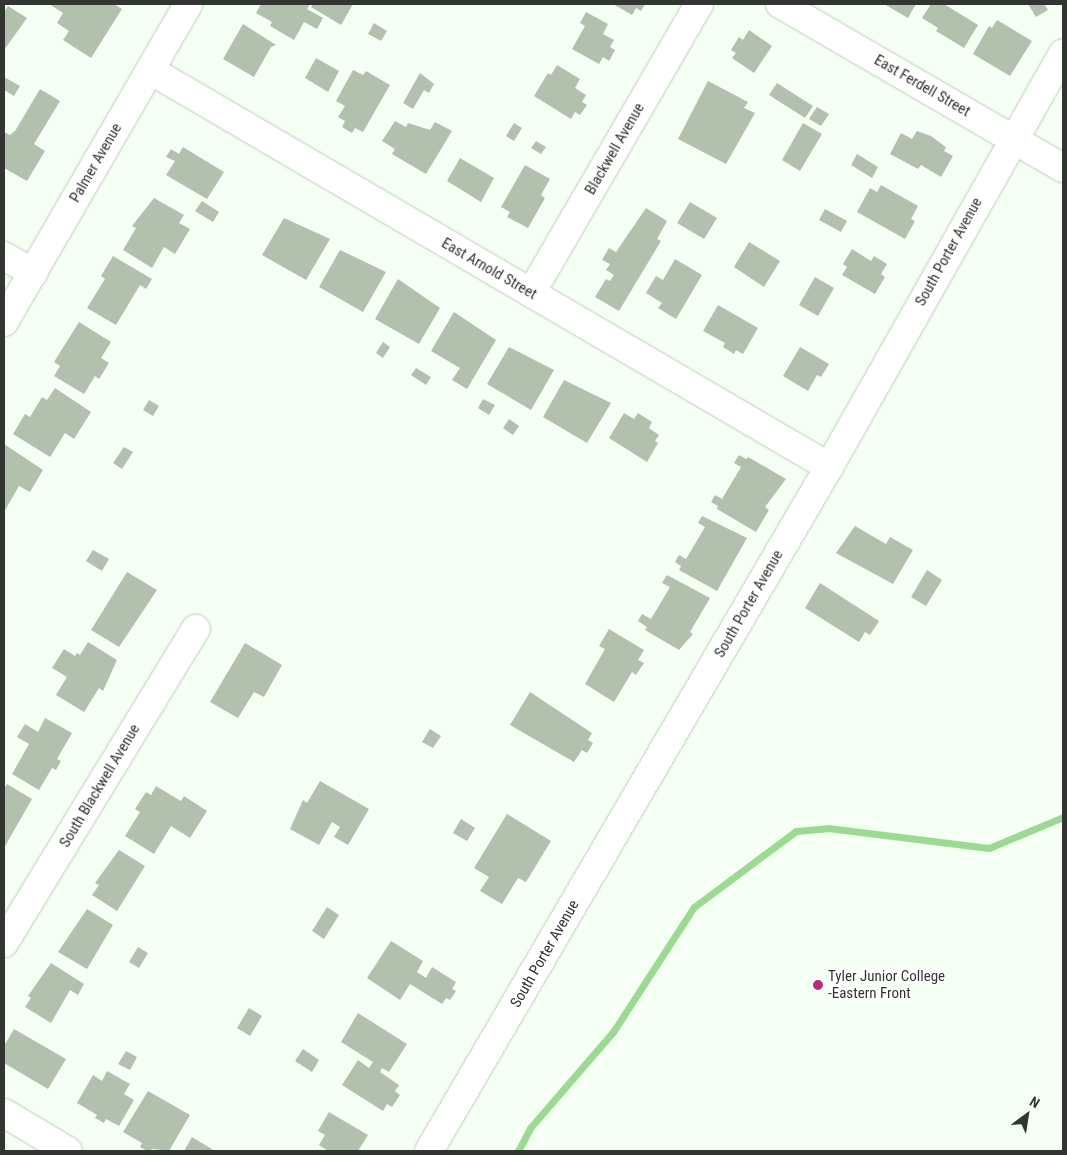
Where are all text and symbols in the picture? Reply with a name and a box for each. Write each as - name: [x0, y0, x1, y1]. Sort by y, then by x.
- street label: East Ferdell Street: [871, 51, 973, 121]
- street label: Blackwell Avenue: [582, 100, 648, 198]
- street label: Palmer Avenue: [66, 120, 126, 206]
- street label: South Porter Avenue: [912, 195, 986, 309]
- street label: East Arnold Street: [438, 234, 540, 304]
- street label: South Porter Avenue: [711, 547, 787, 661]
- street label: South Blackwell Avenue: [56, 721, 144, 851]
- street label: South Porter Avenue: [507, 897, 583, 1011]
- place label: Tyler Junior College -Eastern Front: [828, 967, 945, 1002]
- marker: Tyler Junior College -Eastern Front: [812, 979, 824, 991]
- north arrow: [1002, 1090, 1052, 1140]
- text: N: [1027, 1093, 1043, 1111]

